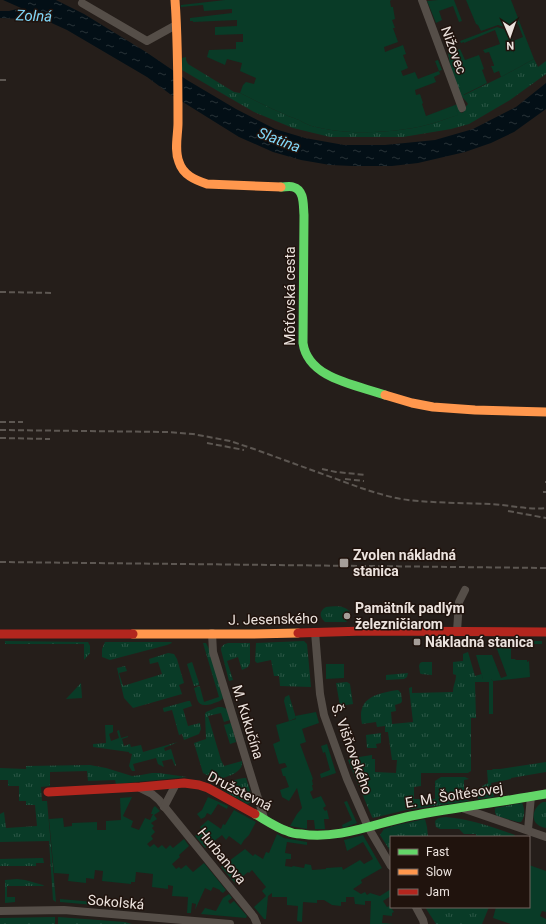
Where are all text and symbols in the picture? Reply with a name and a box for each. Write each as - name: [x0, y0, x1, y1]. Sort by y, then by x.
- water label: Zolná: [15, 6, 53, 26]
- north arrow: [490, 16, 530, 56]
- street label: Nižovec: [438, 24, 470, 76]
- text: N: [506, 39, 514, 52]
- water label: Slatina: [255, 124, 303, 156]
- street label: Môťovská cesta: [282, 246, 298, 346]
- place label: Zvolen nákladná stanica: [353, 547, 457, 579]
- marker: Zvolen nákladná stanica: [338, 557, 350, 569]
- place label: Pamätník padlým železničiarom: [355, 600, 465, 632]
- street label: J. Jesenského: [228, 610, 318, 628]
- marker: Pamätník padlým železničiarom: [342, 611, 352, 621]
- place label: Nákladná stanica: [425, 634, 534, 650]
- marker: Nákladná stanica: [412, 637, 422, 647]
- street label: M. Kukučína: [229, 683, 267, 761]
- street label: Š. Višňovského: [328, 701, 377, 796]
- street label: Družstevná: [205, 768, 275, 814]
- street label: E. M. Šoltésovej: [404, 778, 504, 811]
- street label: Hurbanova: [194, 825, 250, 887]
- legend: [390, 836, 530, 908]
- text: Fast: [426, 845, 449, 859]
- text: Slow: [426, 865, 452, 879]
- text: Jam: [426, 885, 450, 899]
- street label: Sokolská: [87, 892, 145, 912]

